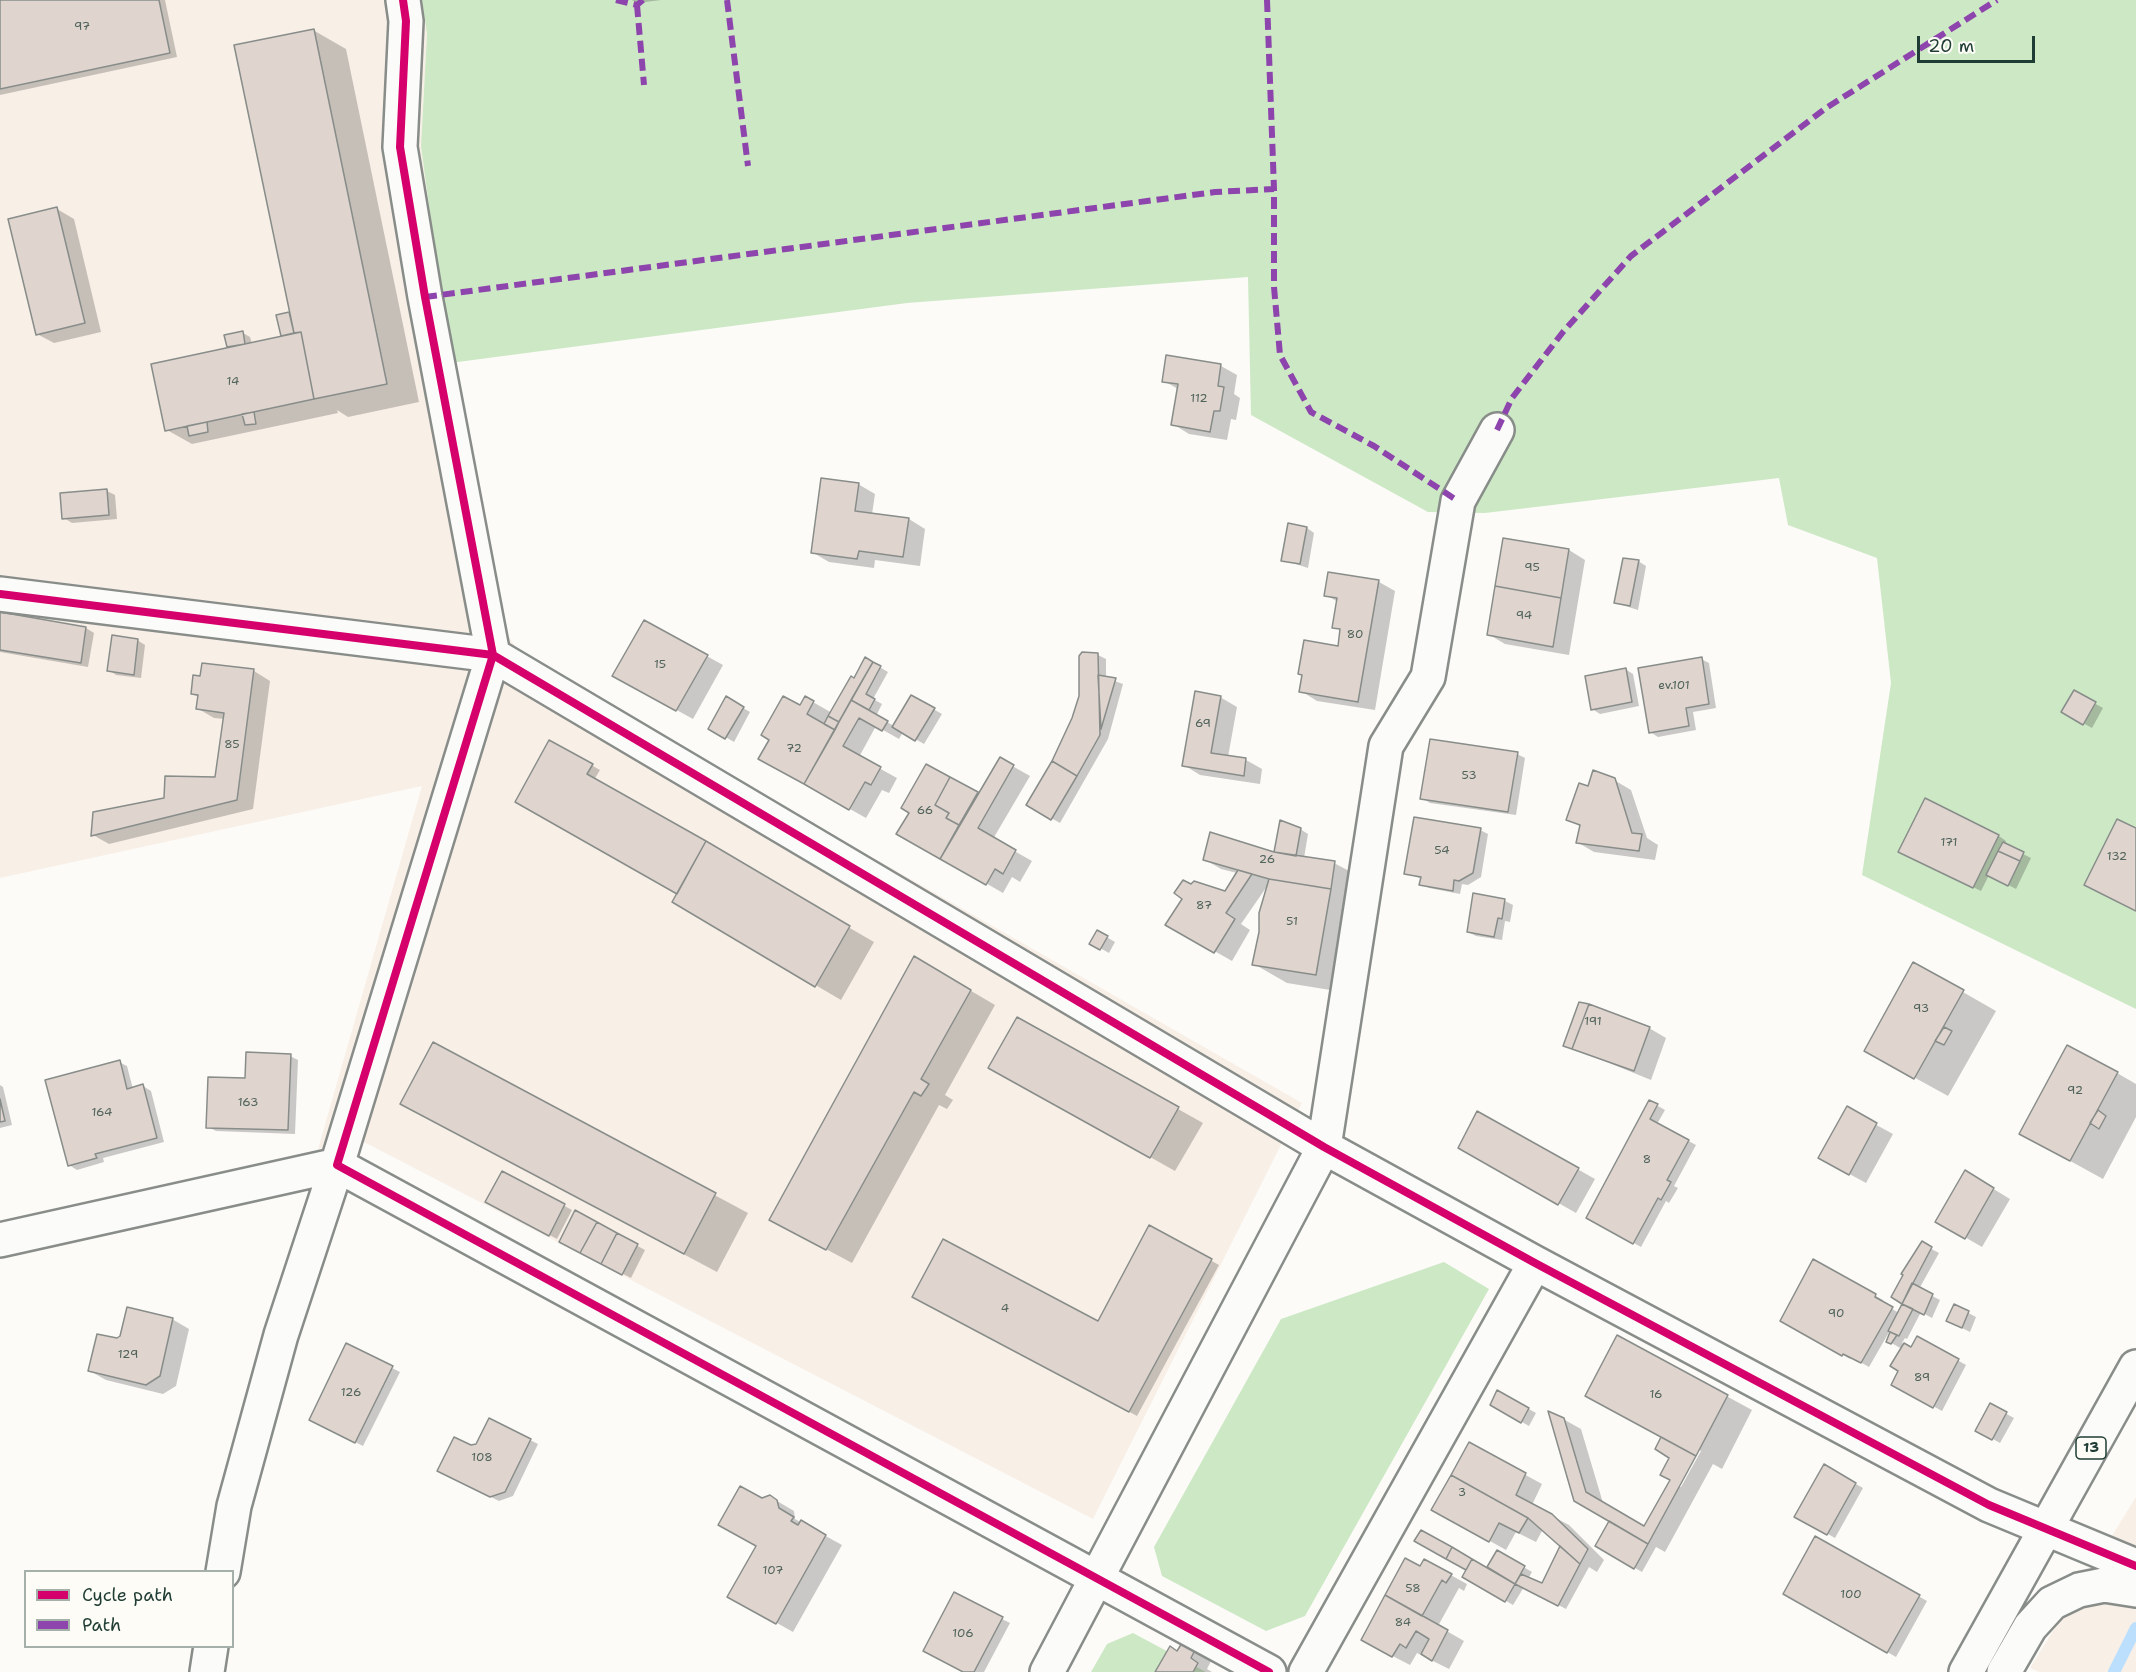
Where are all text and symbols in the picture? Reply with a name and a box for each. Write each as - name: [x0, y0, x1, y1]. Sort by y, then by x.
- house number: 97: [74, 20, 90, 34]
- scale bar: [1920, 24, 2038, 62]
- text: 20 m: [1928, 34, 1974, 58]
- house number: 14: [227, 375, 239, 389]
- house number: 112: [1190, 392, 1208, 406]
- house number: 95: [1524, 561, 1540, 575]
- house number: 94: [1516, 609, 1532, 623]
- house number: 80: [1347, 628, 1363, 642]
- house number: 15: [654, 658, 666, 672]
- house number: ev.101: [1658, 679, 1690, 693]
- house number: 69: [1195, 717, 1211, 731]
- house number: 85: [224, 738, 240, 752]
- house number: 72: [786, 742, 802, 756]
- house number: 53: [1461, 769, 1477, 783]
- house number: 66: [917, 804, 933, 818]
- house number: 171: [1940, 836, 1958, 850]
- house number: 54: [1434, 844, 1450, 858]
- house number: 132: [2107, 850, 2127, 864]
- house number: 26: [1259, 853, 1275, 867]
- house number: 87: [1196, 899, 1212, 913]
- house number: 51: [1286, 915, 1298, 929]
- house number: 93: [1913, 1002, 1929, 1016]
- house number: 191: [1584, 1015, 1602, 1029]
- house number: 92: [2067, 1084, 2083, 1098]
- house number: 163: [238, 1096, 258, 1110]
- house number: 164: [92, 1106, 112, 1120]
- house number: 8: [1643, 1153, 1651, 1167]
- house number: 4: [1001, 1302, 1009, 1316]
- house number: 90: [1828, 1307, 1844, 1321]
- house number: 129: [118, 1348, 138, 1362]
- house number: 89: [1914, 1371, 1930, 1385]
- house number: 126: [341, 1386, 361, 1400]
- house number: 16: [1649, 1388, 1663, 1402]
- road number: 13: [2076, 1437, 2106, 1459]
- house number: 108: [471, 1451, 493, 1465]
- house number: 3: [1458, 1486, 1466, 1500]
- house number: 107: [763, 1564, 783, 1578]
- legend: [24, 1570, 234, 1648]
- house number: 58: [1405, 1582, 1421, 1596]
- text: Cycle path: [82, 1583, 173, 1607]
- house number: 100: [1840, 1588, 1862, 1602]
- text: Path: [82, 1613, 121, 1637]
- house number: 84: [1395, 1616, 1411, 1630]
- house number: 106: [952, 1627, 974, 1641]

